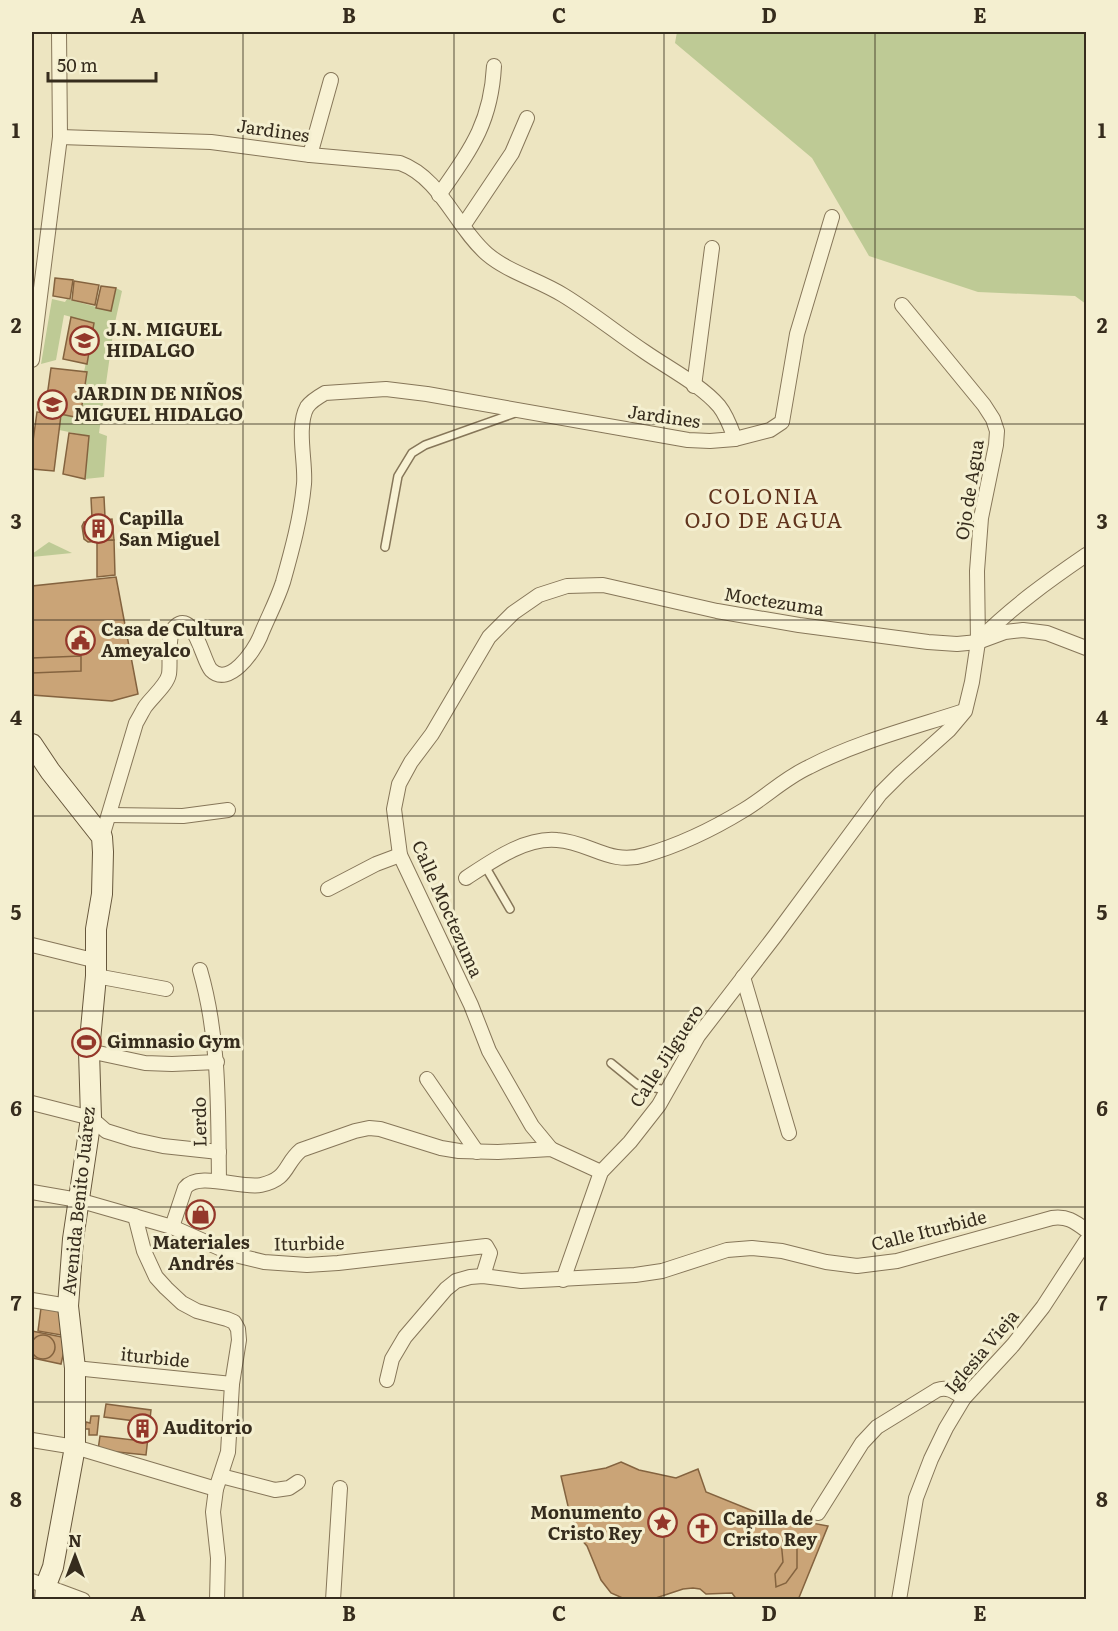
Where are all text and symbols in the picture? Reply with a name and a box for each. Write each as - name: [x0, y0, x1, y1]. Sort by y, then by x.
- text: A: [130, 0, 146, 29]
- text: B: [342, 0, 356, 29]
- text: C: [552, 0, 566, 29]
- text: D: [761, 0, 777, 29]
- text: E: [973, 0, 987, 29]
- scale bar: [48, 45, 156, 83]
- text: 50 m: [57, 51, 98, 78]
- street label: Jardines: [235, 111, 311, 148]
- text: 1: [12, 114, 20, 144]
- text: 1: [1098, 114, 1106, 144]
- text: 2: [11, 309, 22, 339]
- text: 2: [1097, 309, 1108, 339]
- place label: J.N. MIGUEL HIDALGO: [106, 315, 223, 363]
- school or university icon: J.N. MIGUEL HIDALGO: [69, 324, 101, 356]
- place label: JARDIN DE NIÑOS MIGUEL HIDALGO: [74, 379, 243, 427]
- school or university icon: JARDIN DE NIÑOS MIGUEL HIDALGO: [37, 388, 69, 420]
- street label: Jardines: [626, 397, 702, 434]
- street label: Ojo de Agua: [947, 437, 990, 542]
- district label: COLONIA OJO DE AGUA: [684, 479, 844, 534]
- place label: Capilla San Miguel: [119, 504, 220, 552]
- text: 3: [10, 505, 22, 535]
- text: 3: [1096, 505, 1108, 535]
- building icon: Capilla San Miguel: [82, 513, 114, 545]
- street label: Moctezuma: [722, 579, 827, 622]
- place label: Casa de Cultura Ameyalco: [101, 615, 244, 663]
- public building icon: Casa de Cultura Ameyalco: [64, 624, 96, 656]
- text: 4: [10, 701, 22, 731]
- text: 4: [1096, 701, 1108, 731]
- street label: Calle Moctezuma: [406, 835, 491, 982]
- text: 5: [11, 896, 22, 926]
- text: 5: [1097, 896, 1108, 926]
- street label: Calle Jilguero: [622, 998, 709, 1112]
- sports icon: Gimnasio Gym: [70, 1026, 102, 1058]
- place label: Gimnasio Gym: [107, 1027, 241, 1054]
- text: 6: [10, 1092, 22, 1122]
- text: 6: [1096, 1092, 1108, 1122]
- street label: Lerdo: [185, 1097, 212, 1147]
- street label: Avenida Benito Juárez: [54, 1105, 101, 1297]
- shop icon: Materiales Andrés: [185, 1198, 217, 1230]
- street label: Calle Iturbide: [868, 1202, 989, 1257]
- place label: Materiales Andrés: [152, 1228, 250, 1276]
- street label: Iturbide: [273, 1228, 345, 1257]
- text: 7: [11, 1287, 22, 1317]
- text: 7: [1097, 1287, 1108, 1317]
- street label: Iglesia Vieja: [937, 1303, 1024, 1399]
- street label: iturbide: [119, 1339, 191, 1374]
- building icon: Auditorio: [126, 1412, 158, 1444]
- place label: Auditorio: [163, 1413, 252, 1440]
- text: 8: [10, 1483, 22, 1513]
- text: 8: [1096, 1483, 1108, 1513]
- place label: Monumento Cristo Rey: [530, 1498, 642, 1546]
- place label: Capilla de Cristo Rey: [723, 1504, 817, 1552]
- place icon: Monumento Cristo Rey: [647, 1507, 679, 1539]
- church icon: Capilla de Cristo Rey: [686, 1513, 718, 1545]
- north arrow: [45, 1526, 105, 1586]
- text: N: [68, 1528, 82, 1552]
- text: A: [130, 1597, 146, 1627]
- text: B: [342, 1597, 356, 1627]
- text: C: [552, 1597, 566, 1627]
- text: D: [761, 1597, 777, 1627]
- text: E: [973, 1597, 987, 1627]

